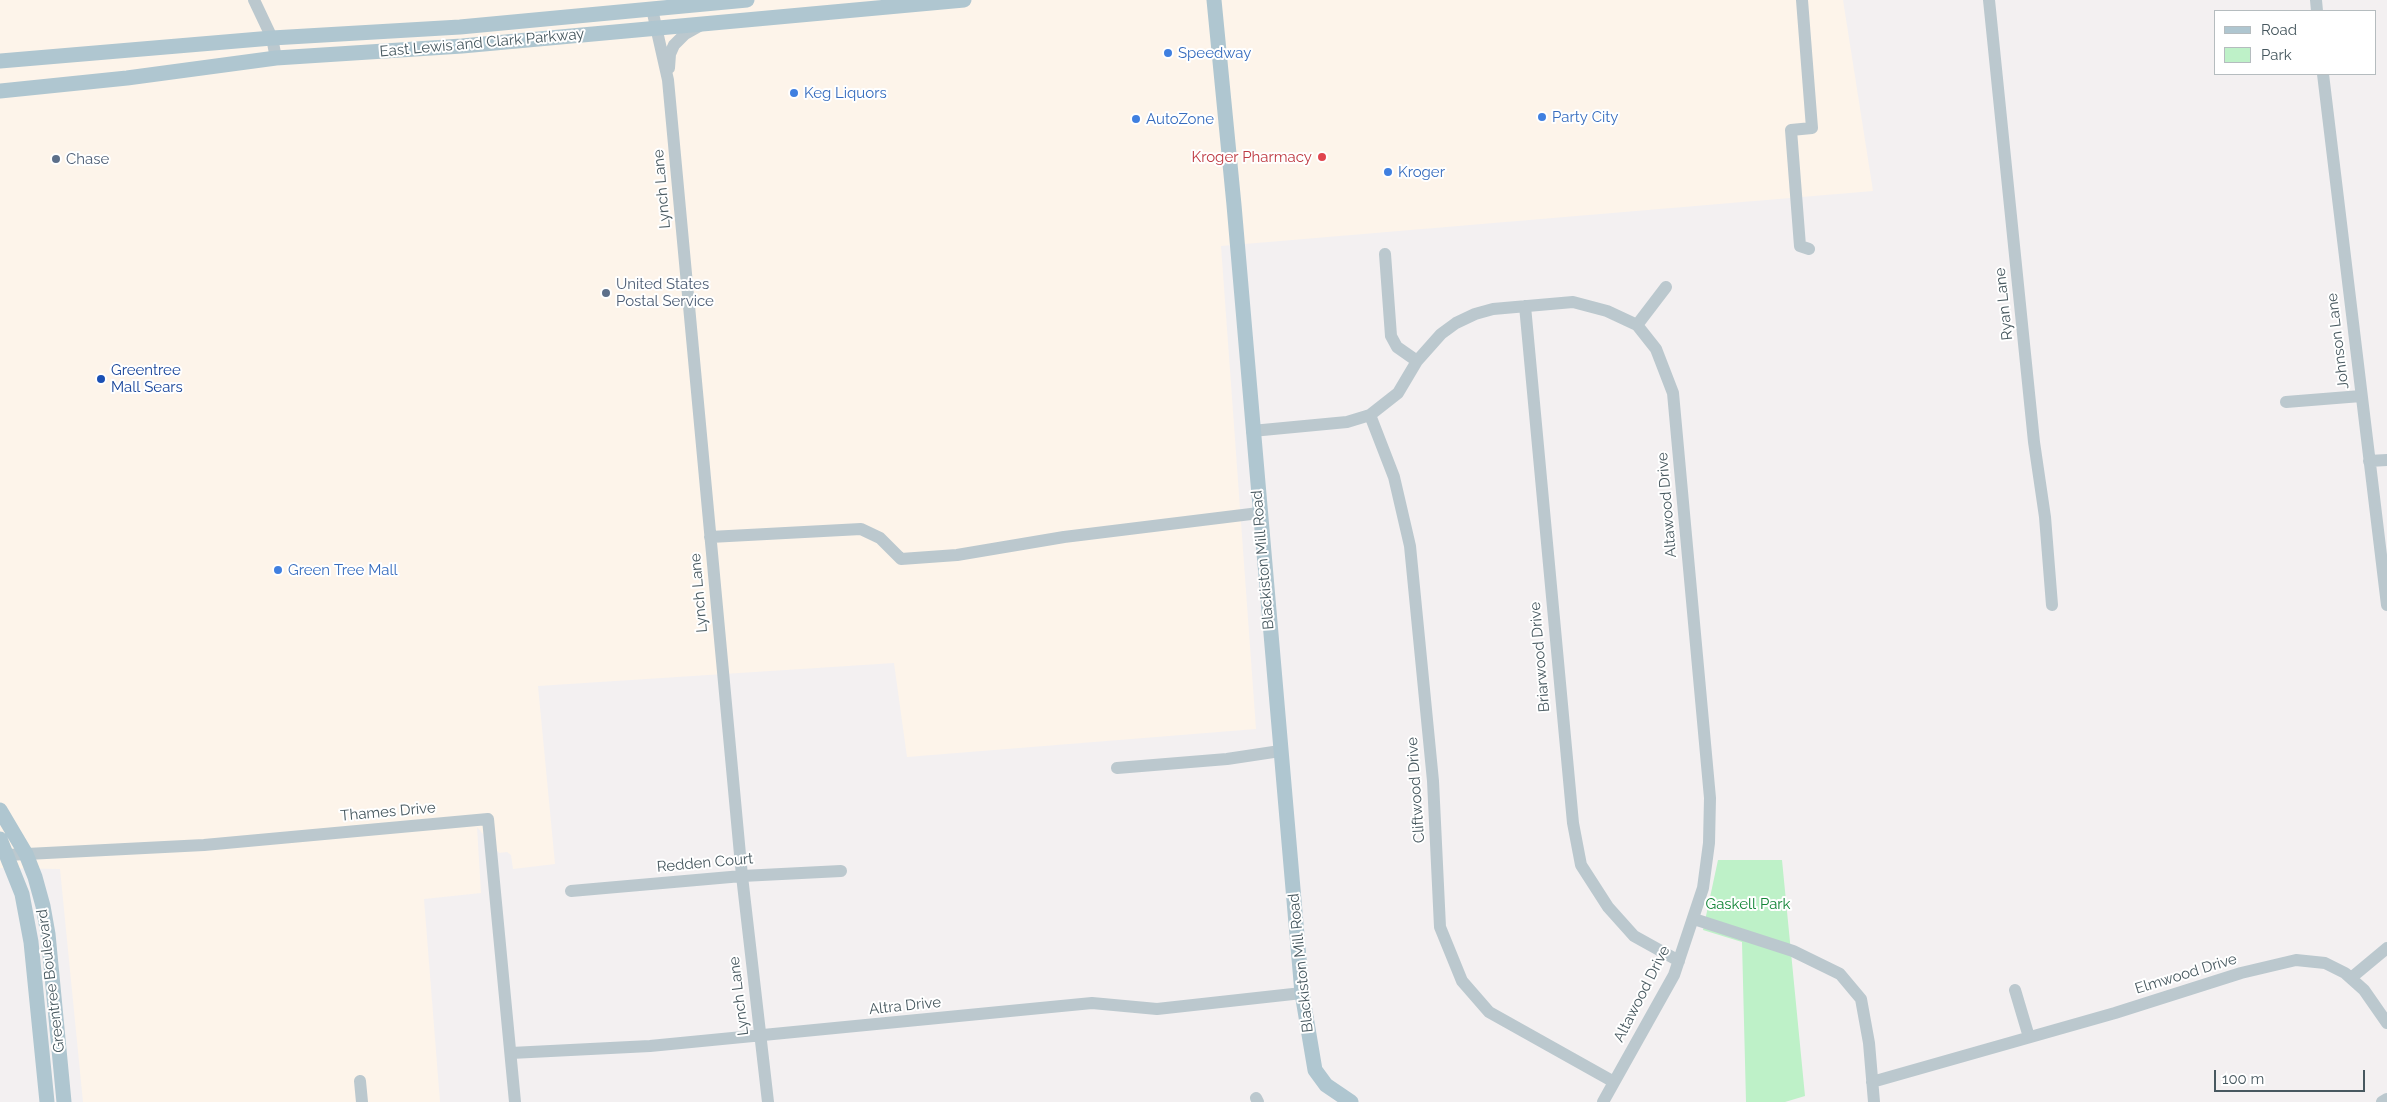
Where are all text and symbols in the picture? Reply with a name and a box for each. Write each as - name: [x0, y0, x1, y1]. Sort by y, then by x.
- legend: [2214, 10, 2377, 75]
- text: Road: [2261, 21, 2297, 39]
- street label: East Lewis and Clark Parkway: [379, 25, 585, 61]
- place label: Speedway: [1178, 44, 1251, 62]
- text: Park: [2261, 46, 2292, 64]
- marker: Speedway: [1162, 47, 1174, 59]
- place label: Keg Liquors: [804, 84, 887, 102]
- marker: Keg Liquors: [788, 87, 800, 99]
- place label: Party City: [1552, 108, 1618, 126]
- place label: AutoZone: [1146, 110, 1214, 128]
- marker: Party City: [1536, 111, 1548, 123]
- marker: AutoZone: [1130, 113, 1142, 125]
- place label: Kroger Pharmacy: [1192, 148, 1312, 166]
- street label: Lynch Lane: [650, 149, 674, 229]
- place label: Chase: [66, 150, 109, 168]
- marker: Kroger Pharmacy: [1316, 151, 1328, 163]
- marker: Chase: [50, 153, 62, 165]
- place label: Kroger: [1398, 163, 1445, 181]
- marker: Kroger: [1382, 166, 1394, 178]
- street label: Ryan Lane: [1991, 267, 2017, 341]
- place label: United States Postal Service: [616, 275, 714, 310]
- marker: United States Postal Service: [600, 287, 612, 299]
- street label: Johnson Lane: [2323, 292, 2353, 390]
- place label: Greentree Mall Sears: [111, 361, 183, 396]
- marker: Greentree Mall Sears: [95, 373, 107, 385]
- street label: Altawood Drive: [1653, 451, 1681, 559]
- street label: Blackiston Mill Road: [1248, 490, 1278, 630]
- street label: Lynch Lane: [687, 553, 711, 633]
- place label: Green Tree Mall: [288, 561, 398, 579]
- marker: Green Tree Mall: [272, 564, 284, 576]
- street label: Briarwood Drive: [1526, 601, 1554, 713]
- street label: Cliftwood Drive: [1403, 736, 1429, 844]
- street label: Thames Drive: [340, 799, 436, 825]
- street label: Redden Court: [656, 850, 754, 876]
- street label: Blackiston Mill Road: [1285, 893, 1317, 1033]
- park label: Gaskell Park: [1705, 895, 1791, 913]
- street label: Greentree Boulevard: [33, 908, 69, 1054]
- street label: Altawood Drive: [1610, 943, 1674, 1045]
- street label: Elmwood Drive: [2133, 950, 2239, 998]
- street label: Lynch Lane: [725, 955, 753, 1037]
- street label: Altra Drive: [868, 993, 942, 1019]
- scale bar: [2217, 1060, 2368, 1092]
- text: 100 m: [2222, 1070, 2264, 1088]

